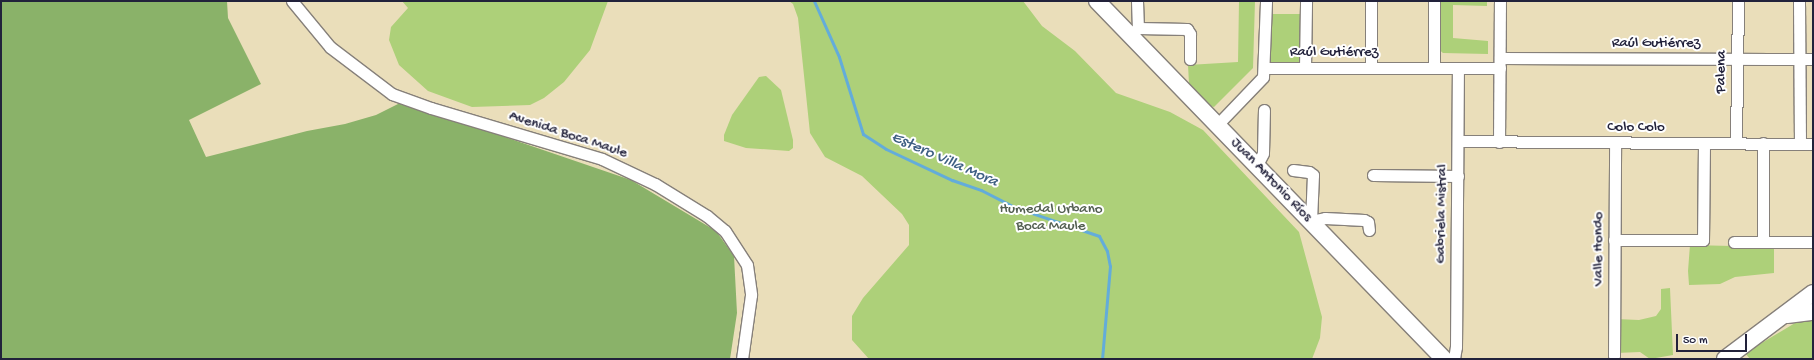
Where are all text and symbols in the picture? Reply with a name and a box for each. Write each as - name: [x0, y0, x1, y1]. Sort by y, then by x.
- street label: Raúl Gutiérrez: [1612, 35, 1700, 53]
- street label: Raúl Gutiérrez: [1290, 44, 1378, 62]
- street label: Palena: [1713, 50, 1731, 94]
- street label: Avenida Boca Maule: [506, 107, 630, 163]
- street label: Colo Colo: [1607, 119, 1665, 137]
- water label: Estero Villa Mora: [888, 129, 1000, 193]
- street label: Juan Antonio Ríos: [1226, 134, 1316, 226]
- street label: Gabriela Mistral: [1432, 164, 1452, 264]
- park label: Humedal Urbano Boca Maule: [999, 200, 1103, 235]
- street label: Valle Hondo: [1590, 212, 1608, 286]
- scale bar: [1678, 326, 1749, 352]
- text: 50 m: [1683, 334, 1708, 348]

